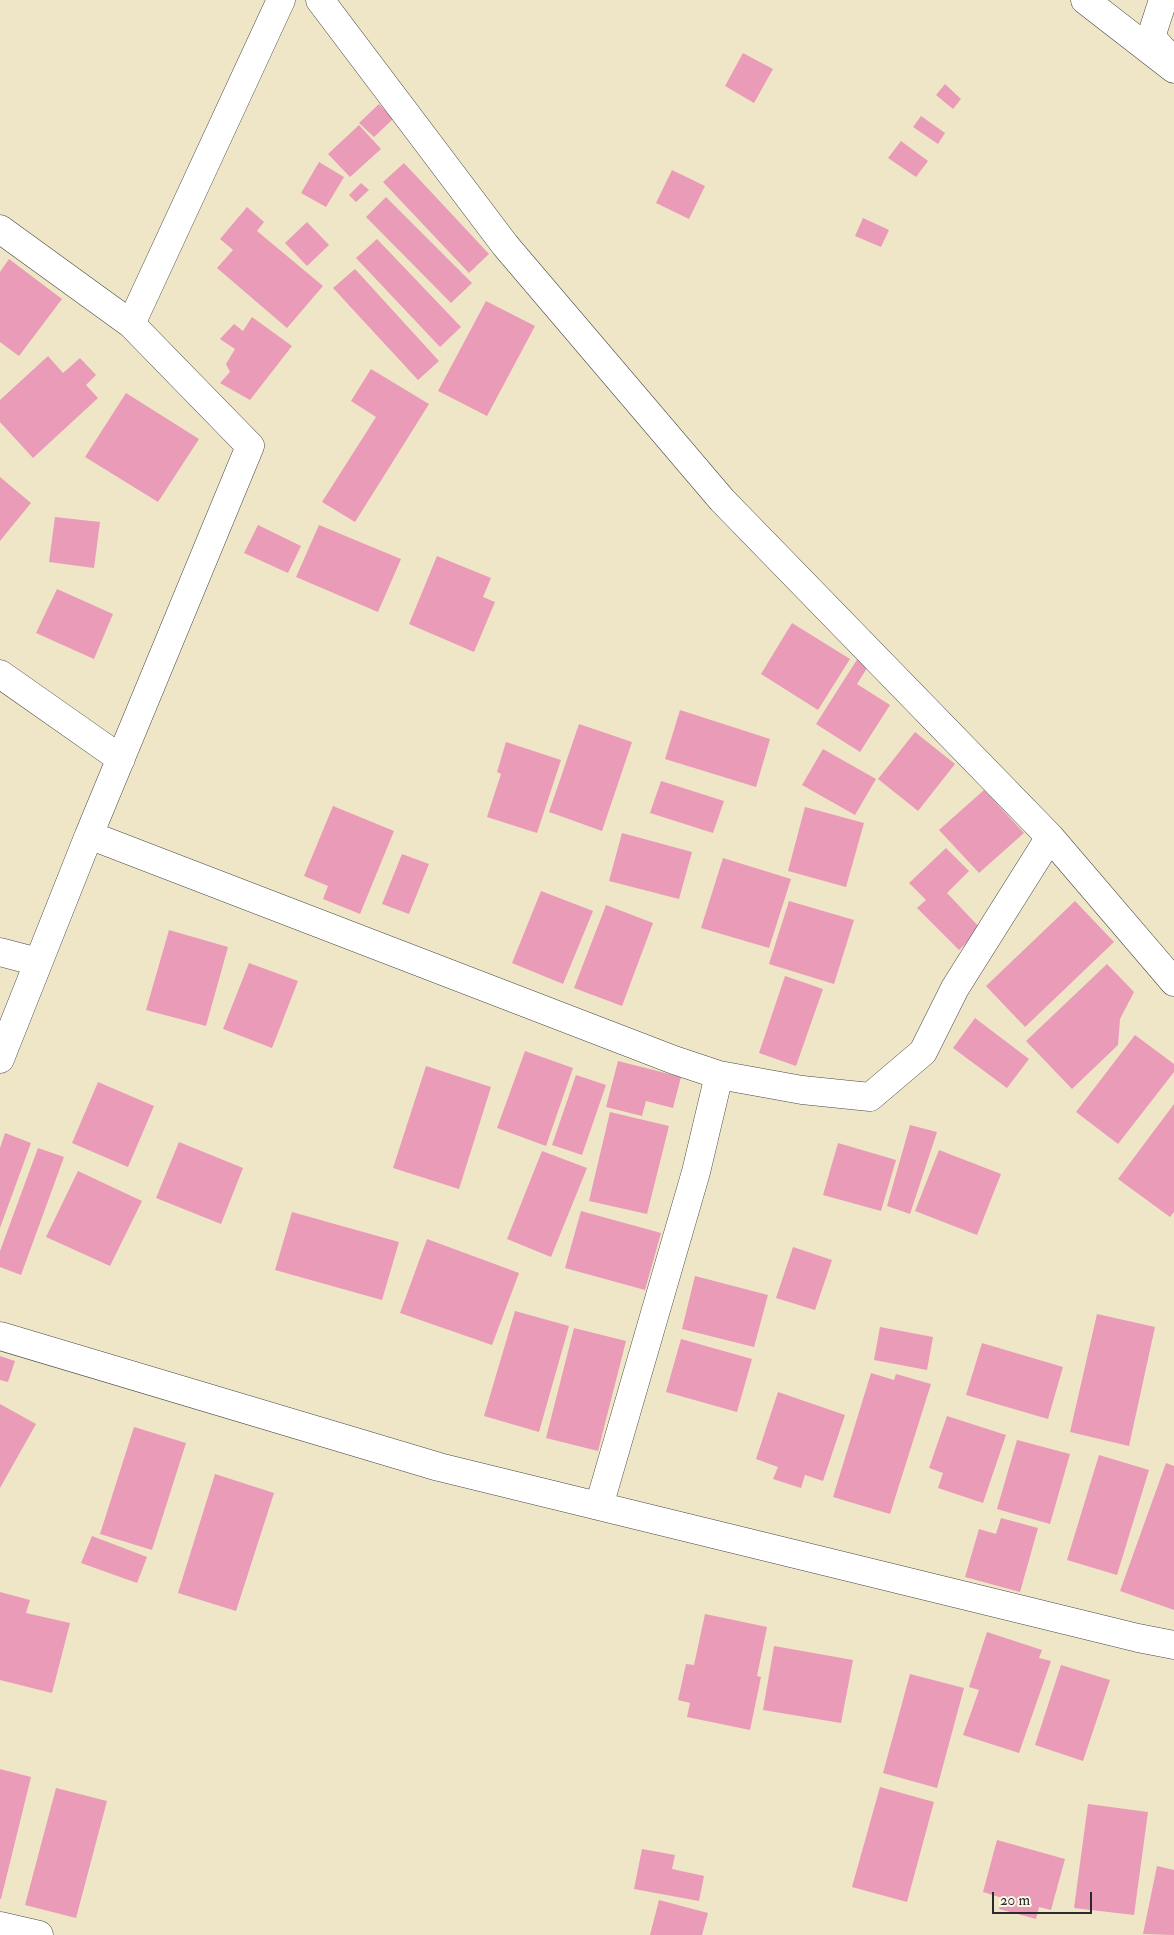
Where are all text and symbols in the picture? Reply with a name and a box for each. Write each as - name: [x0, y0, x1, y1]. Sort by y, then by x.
- scale bar: [994, 1882, 1094, 1914]
- text: 20 m: [1000, 1891, 1030, 1910]

